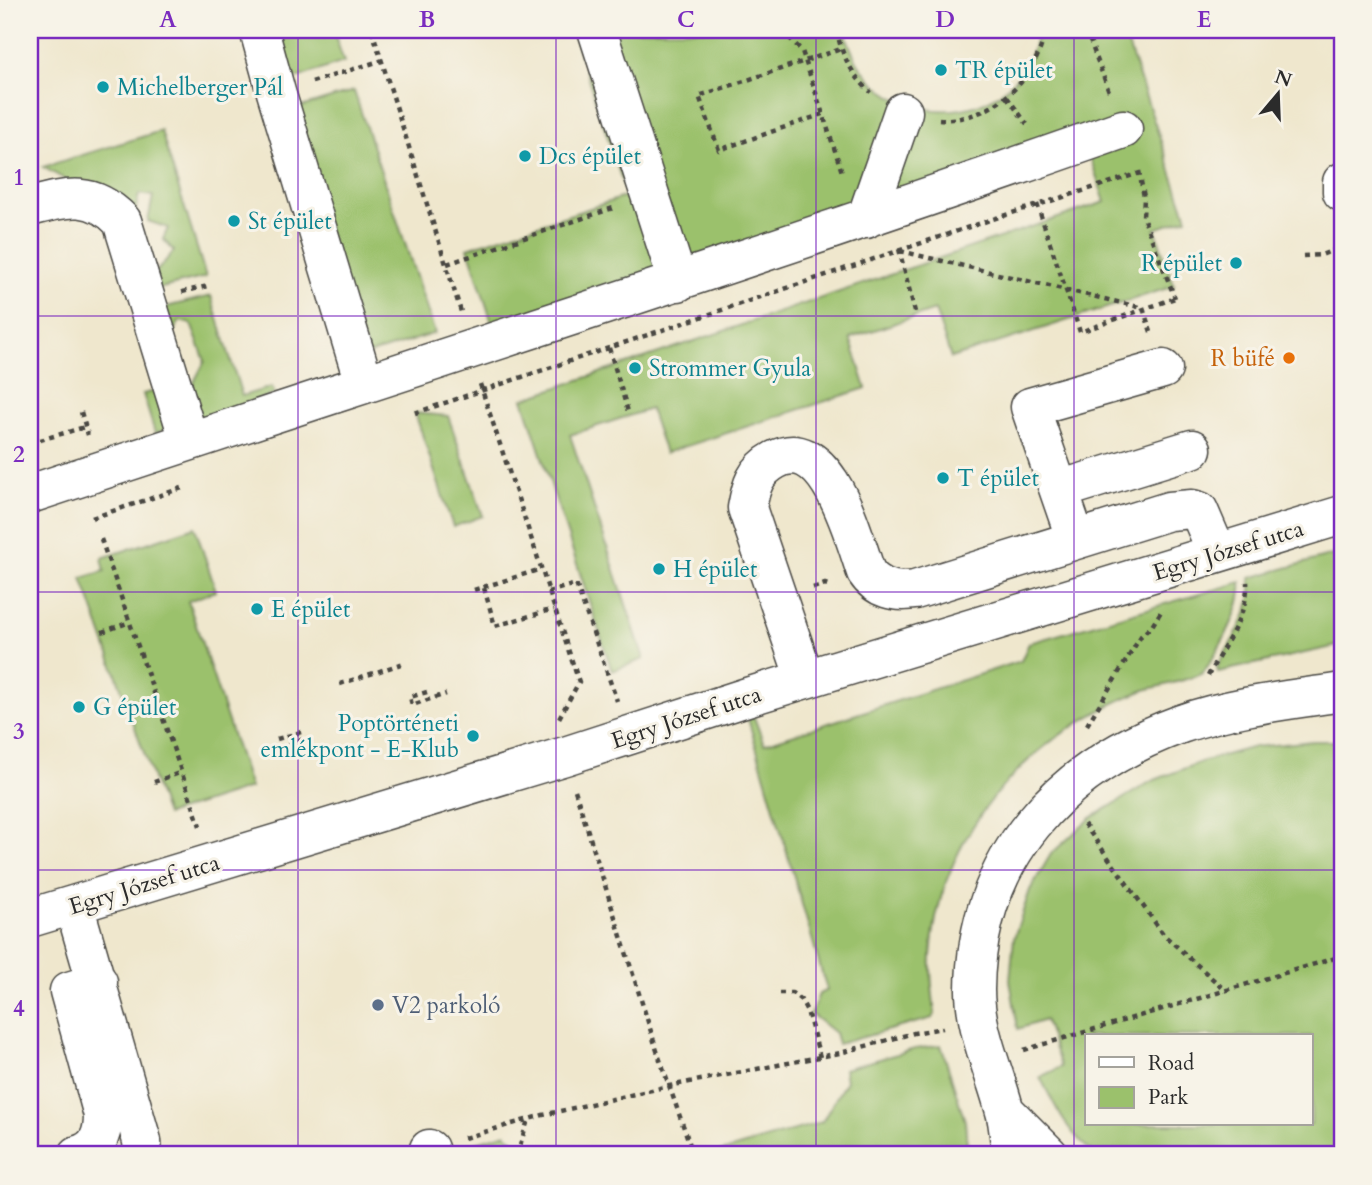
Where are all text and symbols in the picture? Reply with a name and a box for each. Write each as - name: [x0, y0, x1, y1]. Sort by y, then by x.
- text: A: [159, 4, 177, 35]
- text: B: [419, 4, 435, 35]
- text: C: [677, 4, 695, 35]
- text: D: [935, 4, 955, 35]
- text: E: [1197, 4, 1211, 35]
- place label: TR épület: [955, 55, 1053, 86]
- north arrow: [1242, 60, 1312, 130]
- marker: TR épület: [933, 62, 949, 78]
- text: N: [1271, 64, 1296, 94]
- place label: Michelberger Pál: [117, 72, 283, 103]
- marker: Michelberger Pál: [95, 79, 111, 95]
- place label: Dcs épület: [539, 141, 641, 172]
- marker: Dcs épület: [517, 148, 533, 164]
- text: 1: [13, 162, 25, 193]
- place label: St épület: [248, 206, 332, 237]
- marker: St épület: [226, 213, 242, 229]
- place label: R épület: [1141, 248, 1222, 279]
- marker: R épület: [1228, 255, 1244, 271]
- place label: R büfé: [1210, 343, 1275, 374]
- marker: R büfé: [1281, 350, 1297, 366]
- place label: Strommer Gyula: [649, 353, 811, 384]
- marker: Strommer Gyula: [627, 360, 643, 376]
- text: 2: [13, 439, 25, 470]
- place label: T épület: [957, 463, 1039, 494]
- marker: T épület: [935, 470, 951, 486]
- street label: Egry József utca: [1149, 513, 1307, 588]
- place label: H épület: [673, 554, 757, 585]
- marker: H épület: [651, 561, 667, 577]
- place label: E épület: [271, 594, 350, 625]
- marker: E épület: [249, 601, 265, 617]
- street label: Egry József utca: [607, 679, 765, 756]
- place label: G épület: [93, 692, 176, 723]
- marker: G épület: [71, 699, 87, 715]
- place label: Poptörténeti emlékpont - E-Klub: [261, 708, 459, 765]
- text: 3: [13, 716, 25, 747]
- marker: Poptörténeti emlékpont - E-Klub: [465, 728, 481, 744]
- street label: Egry József utca: [65, 847, 223, 922]
- place label: V2 parkoló: [392, 990, 500, 1021]
- text: 4: [13, 993, 25, 1024]
- marker: V2 parkoló: [370, 997, 386, 1013]
- legend: [1085, 1034, 1312, 1126]
- text: Road: [1148, 1049, 1194, 1078]
- text: Park: [1148, 1083, 1189, 1112]

